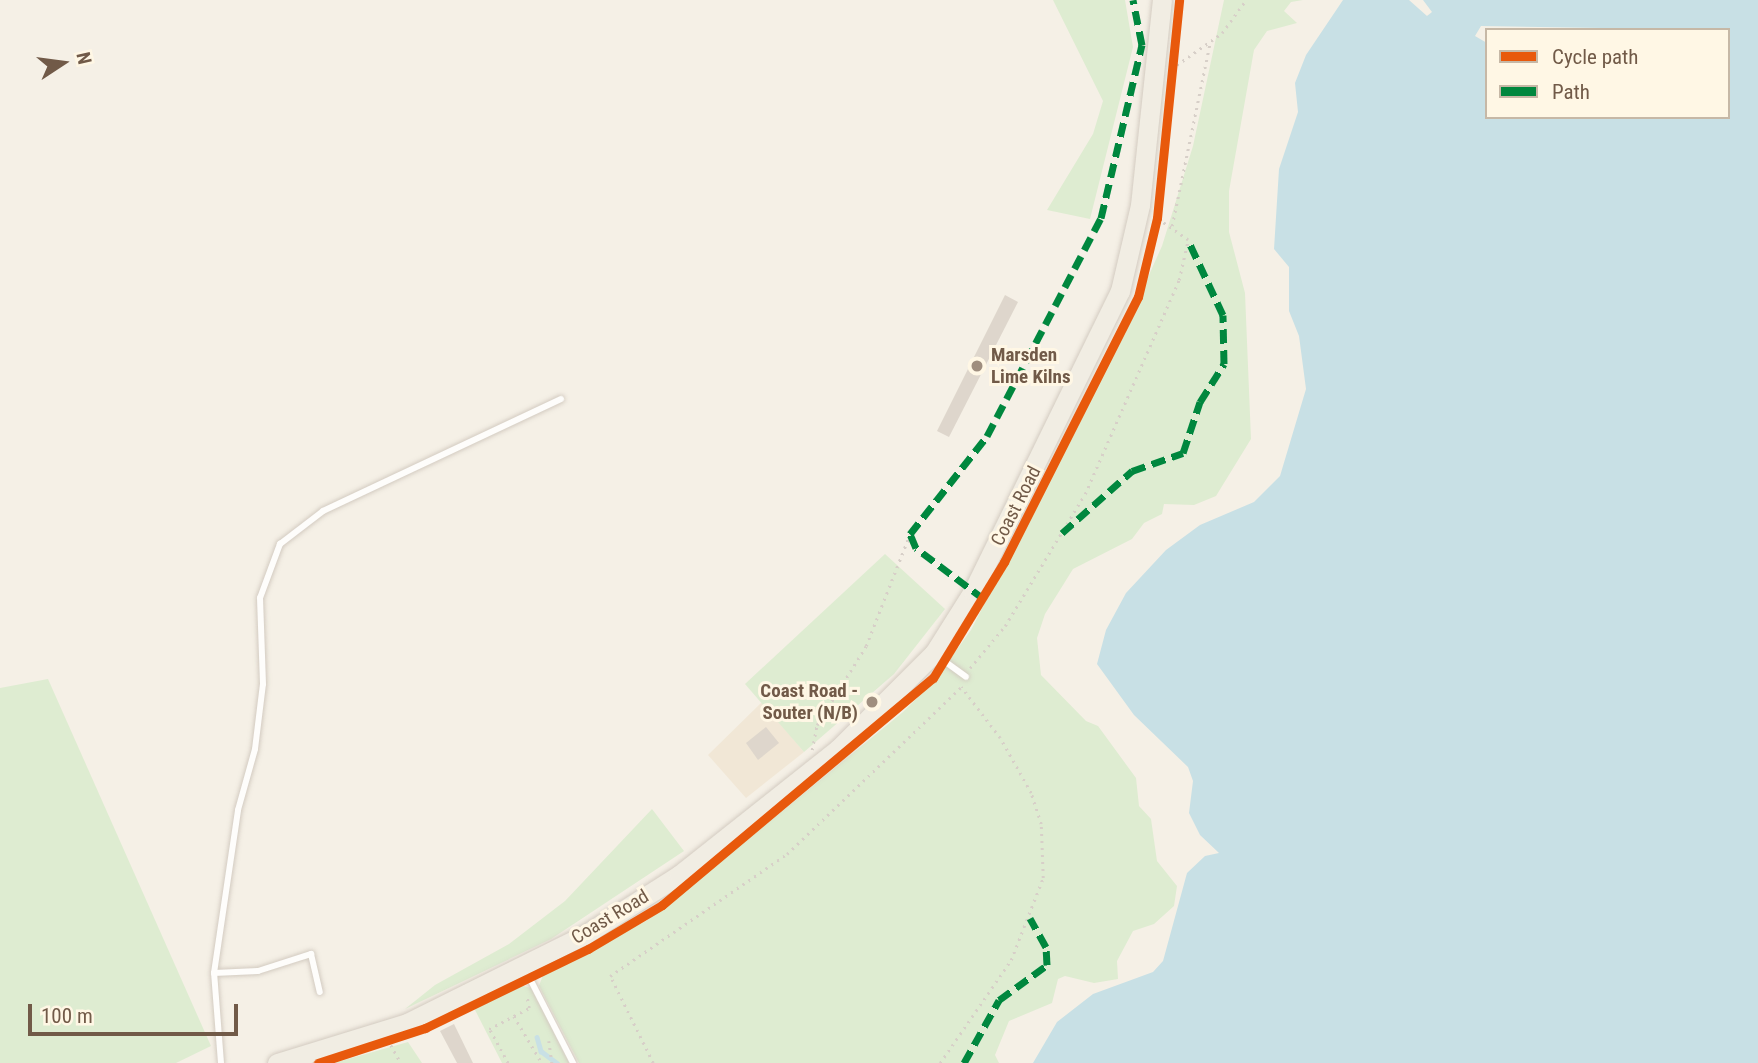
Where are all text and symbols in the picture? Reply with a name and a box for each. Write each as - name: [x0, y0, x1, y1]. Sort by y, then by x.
- north arrow: [28, 28, 98, 98]
- legend: [1485, 28, 1730, 119]
- text: Cycle path: [1552, 45, 1638, 69]
- text: N: [71, 50, 96, 66]
- text: Path: [1552, 80, 1590, 104]
- place label: Marsden Lime Kilns: [991, 344, 1071, 388]
- marker: Marsden Lime Kilns: [969, 358, 985, 374]
- street label: Coast Road: [986, 462, 1046, 550]
- place label: Coast Road - Souter (N/B): [760, 680, 858, 724]
- marker: Coast Road - Souter (N/B): [864, 694, 880, 710]
- street label: Coast Road: [567, 885, 653, 949]
- scale bar: [32, 990, 242, 1034]
- text: 100 m: [41, 1004, 93, 1028]

